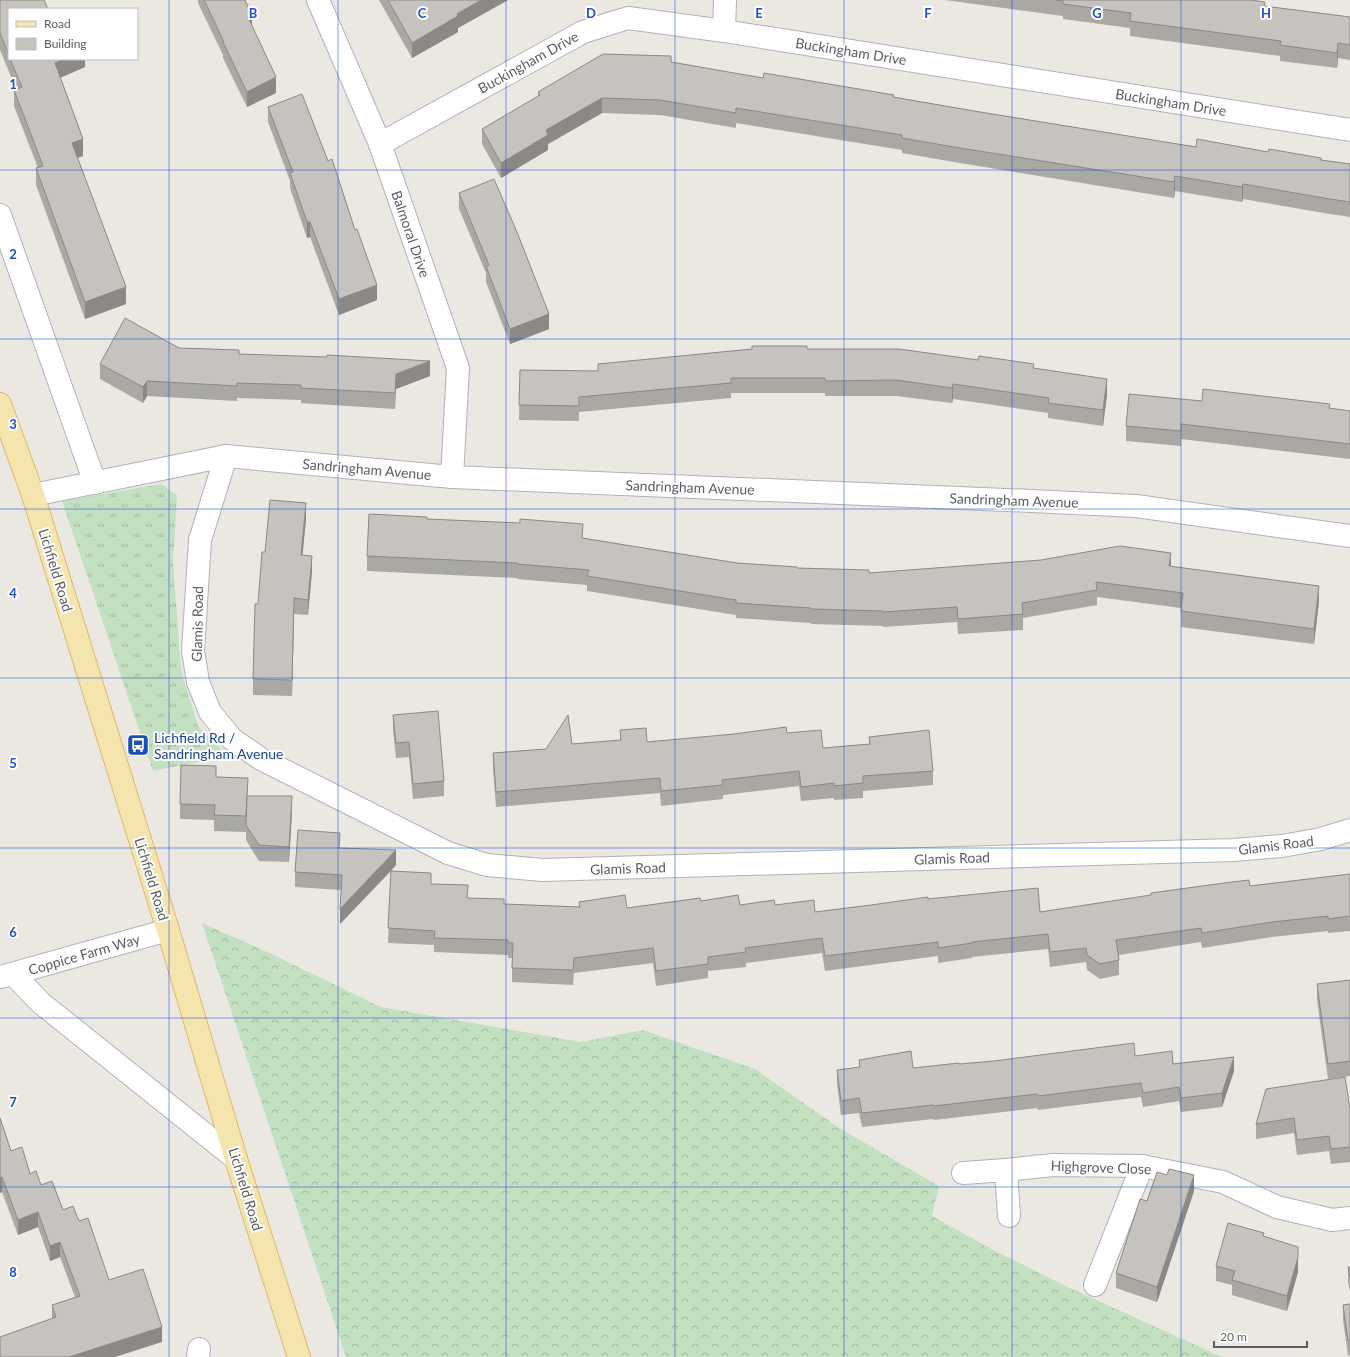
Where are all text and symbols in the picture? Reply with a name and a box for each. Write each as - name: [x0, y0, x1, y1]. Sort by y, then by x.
- text: B: [249, 5, 258, 21]
- text: C: [418, 5, 427, 21]
- text: D: [586, 5, 596, 21]
- text: E: [755, 5, 763, 21]
- text: F: [924, 5, 932, 21]
- text: G: [1092, 5, 1102, 21]
- text: H: [1261, 5, 1271, 21]
- legend: [8, 8, 138, 60]
- text: Road: [44, 16, 71, 31]
- street label: Buckingham Drive: [475, 27, 581, 97]
- street label: Buckingham Drive: [794, 34, 908, 68]
- text: Building: [44, 36, 87, 51]
- text: 1: [9, 76, 17, 92]
- street label: Buckingham Drive: [1114, 85, 1228, 119]
- street label: Balmoral Drive: [388, 188, 434, 280]
- text: 2: [9, 246, 17, 262]
- text: 3: [9, 416, 17, 432]
- street label: Sandringham Avenue: [302, 455, 432, 483]
- street label: Sandringham Avenue: [625, 476, 755, 498]
- street label: Sandringham Avenue: [949, 489, 1079, 511]
- street label: Lichfield Road: [35, 526, 77, 614]
- text: 4: [9, 585, 17, 601]
- street label: Glamis Road: [188, 586, 206, 662]
- place label: Lichfield Rd / Sandringham Avenue: [154, 729, 283, 762]
- bus stop icon: Lichfield Rd / Sandringham Avenue: [125, 732, 151, 758]
- text: 5: [9, 755, 17, 771]
- street label: Glamis Road: [1237, 832, 1315, 858]
- street label: Lichfield Road: [131, 835, 173, 923]
- street label: Glamis Road: [914, 848, 990, 868]
- street label: Glamis Road: [590, 858, 666, 878]
- text: 6: [9, 924, 17, 940]
- street label: Coppice Farm Way: [26, 930, 143, 978]
- text: 7: [9, 1094, 17, 1110]
- street label: Lichfield Road: [225, 1145, 267, 1233]
- street label: Highgrove Close: [1050, 1157, 1152, 1177]
- text: 8: [9, 1264, 17, 1280]
- scale bar: [1214, 1323, 1307, 1349]
- text: 20 m: [1220, 1329, 1247, 1344]

